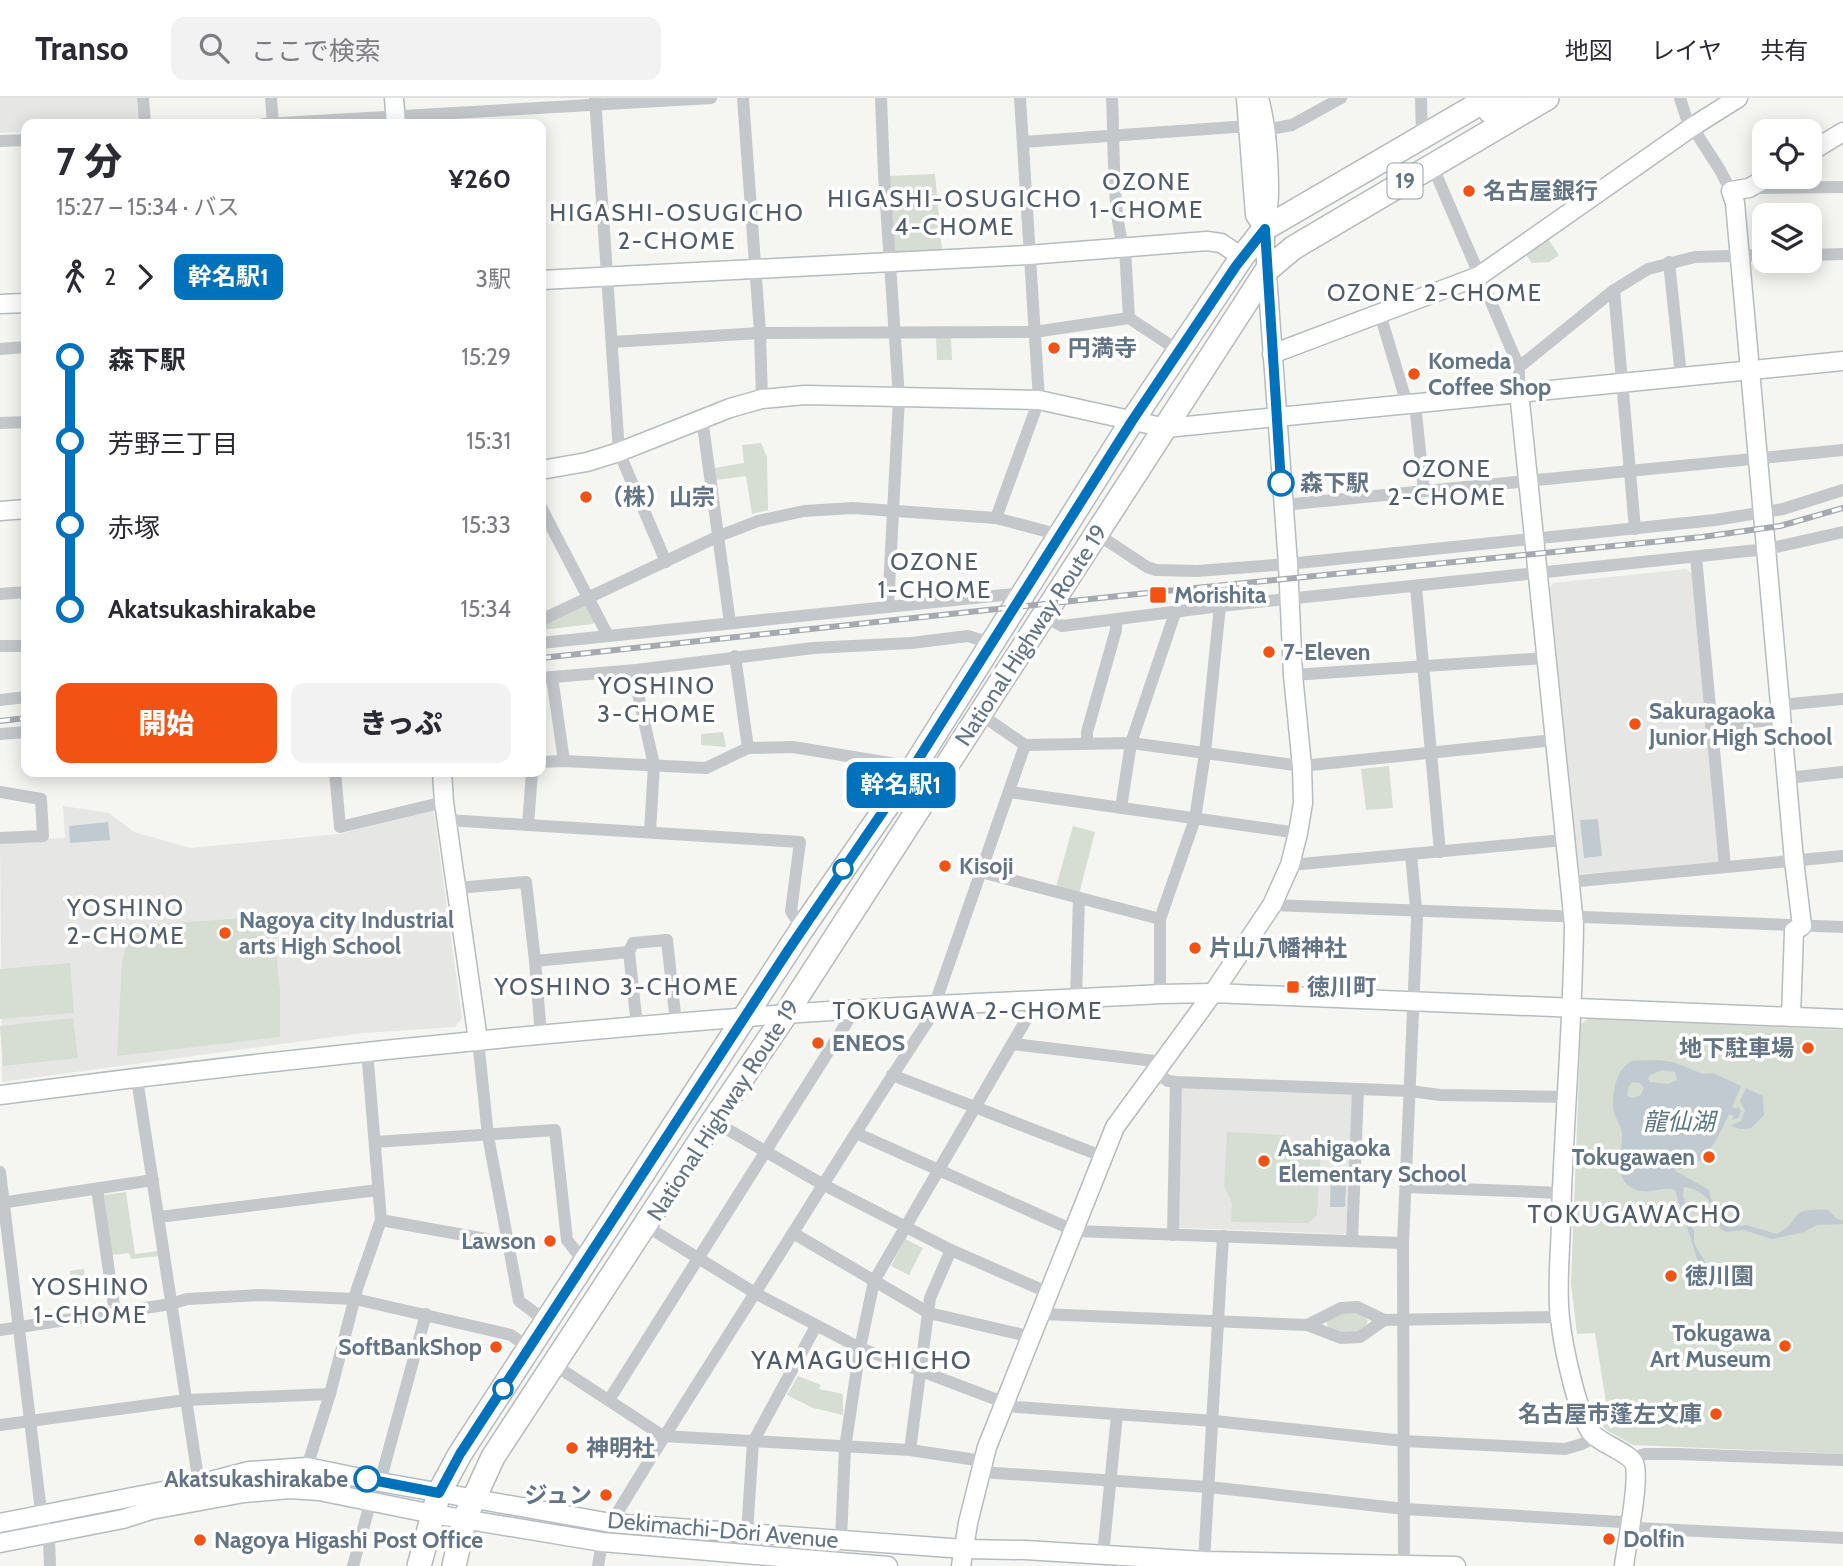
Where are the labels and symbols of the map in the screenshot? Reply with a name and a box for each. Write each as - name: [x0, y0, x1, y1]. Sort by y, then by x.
- road number: 19: [1388, 164, 1422, 198]
- district label: OZONE 1-CHOME: [1090, 167, 1204, 224]
- place label: 名古屋銀行: [1483, 177, 1598, 205]
- marker: 名古屋銀行: [1461, 183, 1477, 199]
- district label: HIGASHI-OSUGICHO 4-CHOME: [827, 184, 1083, 241]
- district label: HIGASHI-OSUGICHO 2-CHOME: [549, 198, 805, 255]
- district label: OZONE 2-CHOME: [1327, 278, 1543, 307]
- place label: 円満寺: [1068, 334, 1137, 362]
- marker: 円満寺: [1046, 340, 1062, 356]
- place label: Komeda Coffee Shop: [1428, 347, 1551, 401]
- marker: Komeda Coffee Shop: [1406, 366, 1422, 382]
- district label: OZONE 2-CHOME: [1387, 454, 1507, 511]
- place label: 森下駅: [1300, 469, 1369, 497]
- marker: 森下駅: [1268, 470, 1294, 496]
- place label: （株）山宗: [600, 483, 715, 511]
- marker: （株）山宗: [578, 489, 594, 505]
- street label: National Highway Route 19: [949, 519, 1113, 751]
- district label: OZONE 1-CHOME: [878, 547, 992, 604]
- place label: Morishita: [1174, 581, 1267, 609]
- marker: Morishita: [1148, 585, 1168, 605]
- place label: 7-Eleven: [1283, 638, 1370, 666]
- marker: 7-Eleven: [1261, 644, 1277, 660]
- district label: YOSHINO 3-CHOME: [597, 671, 717, 728]
- place label: Sakuragaoka Junior High School: [1648, 697, 1832, 751]
- marker: Sakuragaoka Junior High School: [1627, 716, 1643, 732]
- line badge: 幹名駅1: [852, 762, 950, 808]
- place label: Kisoji: [959, 852, 1013, 880]
- marker: Kisoji: [937, 858, 953, 874]
- unlabelled marker: [833, 859, 853, 879]
- district label: YOSHINO 2-CHOME: [66, 893, 186, 950]
- place label: Nagoya city Industrial arts High School: [239, 906, 454, 960]
- marker: Nagoya city Industrial arts High School: [217, 925, 233, 941]
- place label: 片山八幡神社: [1209, 934, 1347, 962]
- marker: 片山八幡神社: [1187, 940, 1203, 956]
- district label: YOSHINO 3-CHOME: [493, 972, 740, 1001]
- place label: 徳川町: [1307, 973, 1376, 1001]
- marker: 徳川町: [1285, 979, 1301, 995]
- street label: National Highway Route 19: [641, 994, 805, 1226]
- district label: TOKUGAWA 2-CHOME: [833, 996, 1103, 1025]
- place label: ENEOS: [832, 1029, 905, 1057]
- place label: 地下駐車場: [1679, 1034, 1794, 1062]
- marker: ENEOS: [810, 1035, 826, 1051]
- marker: 地下駐車場: [1800, 1040, 1816, 1056]
- water label: 龍仙湖: [1643, 1107, 1719, 1136]
- place label: Asahigaoka Elementary School: [1278, 1134, 1466, 1188]
- place label: Tokugawaen: [1572, 1143, 1695, 1171]
- marker: Tokugawaen: [1701, 1149, 1717, 1165]
- marker: Asahigaoka Elementary School: [1256, 1153, 1272, 1169]
- district label: TOKUGAWACHO: [1527, 1198, 1743, 1230]
- place label: Lawson: [461, 1227, 536, 1255]
- marker: Lawson: [542, 1233, 558, 1249]
- place label: 徳川園: [1685, 1262, 1754, 1290]
- marker: 徳川園: [1663, 1268, 1679, 1284]
- district label: YOSHINO 1-CHOME: [31, 1272, 150, 1329]
- place label: Tokugawa Art Museum: [1650, 1319, 1772, 1373]
- place label: SoftBankShop: [338, 1333, 482, 1361]
- marker: Tokugawa Art Museum: [1777, 1338, 1793, 1354]
- marker: SoftBankShop: [488, 1339, 504, 1355]
- district label: YAMAGUCHICHO: [750, 1344, 973, 1376]
- unlabelled marker: [493, 1379, 513, 1399]
- place label: 名古屋市蓬左文庫: [1518, 1400, 1702, 1428]
- marker: 名古屋市蓬左文庫: [1708, 1406, 1724, 1422]
- place label: 神明社: [586, 1434, 655, 1462]
- marker: 神明社: [564, 1440, 580, 1456]
- place label: Akatsukashirakabe: [164, 1465, 348, 1493]
- marker: Akatsukashirakabe: [354, 1466, 380, 1492]
- place label: ジュン: [525, 1481, 592, 1509]
- marker: ジュン: [598, 1487, 614, 1503]
- street label: Dekimachi-Dōri Avenue: [606, 1506, 840, 1554]
- place label: Dolfin: [1623, 1525, 1685, 1553]
- place label: Nagoya Higashi Post Office: [214, 1526, 483, 1554]
- marker: Dolfin: [1601, 1531, 1617, 1547]
- marker: Nagoya Higashi Post Office: [192, 1532, 208, 1548]

